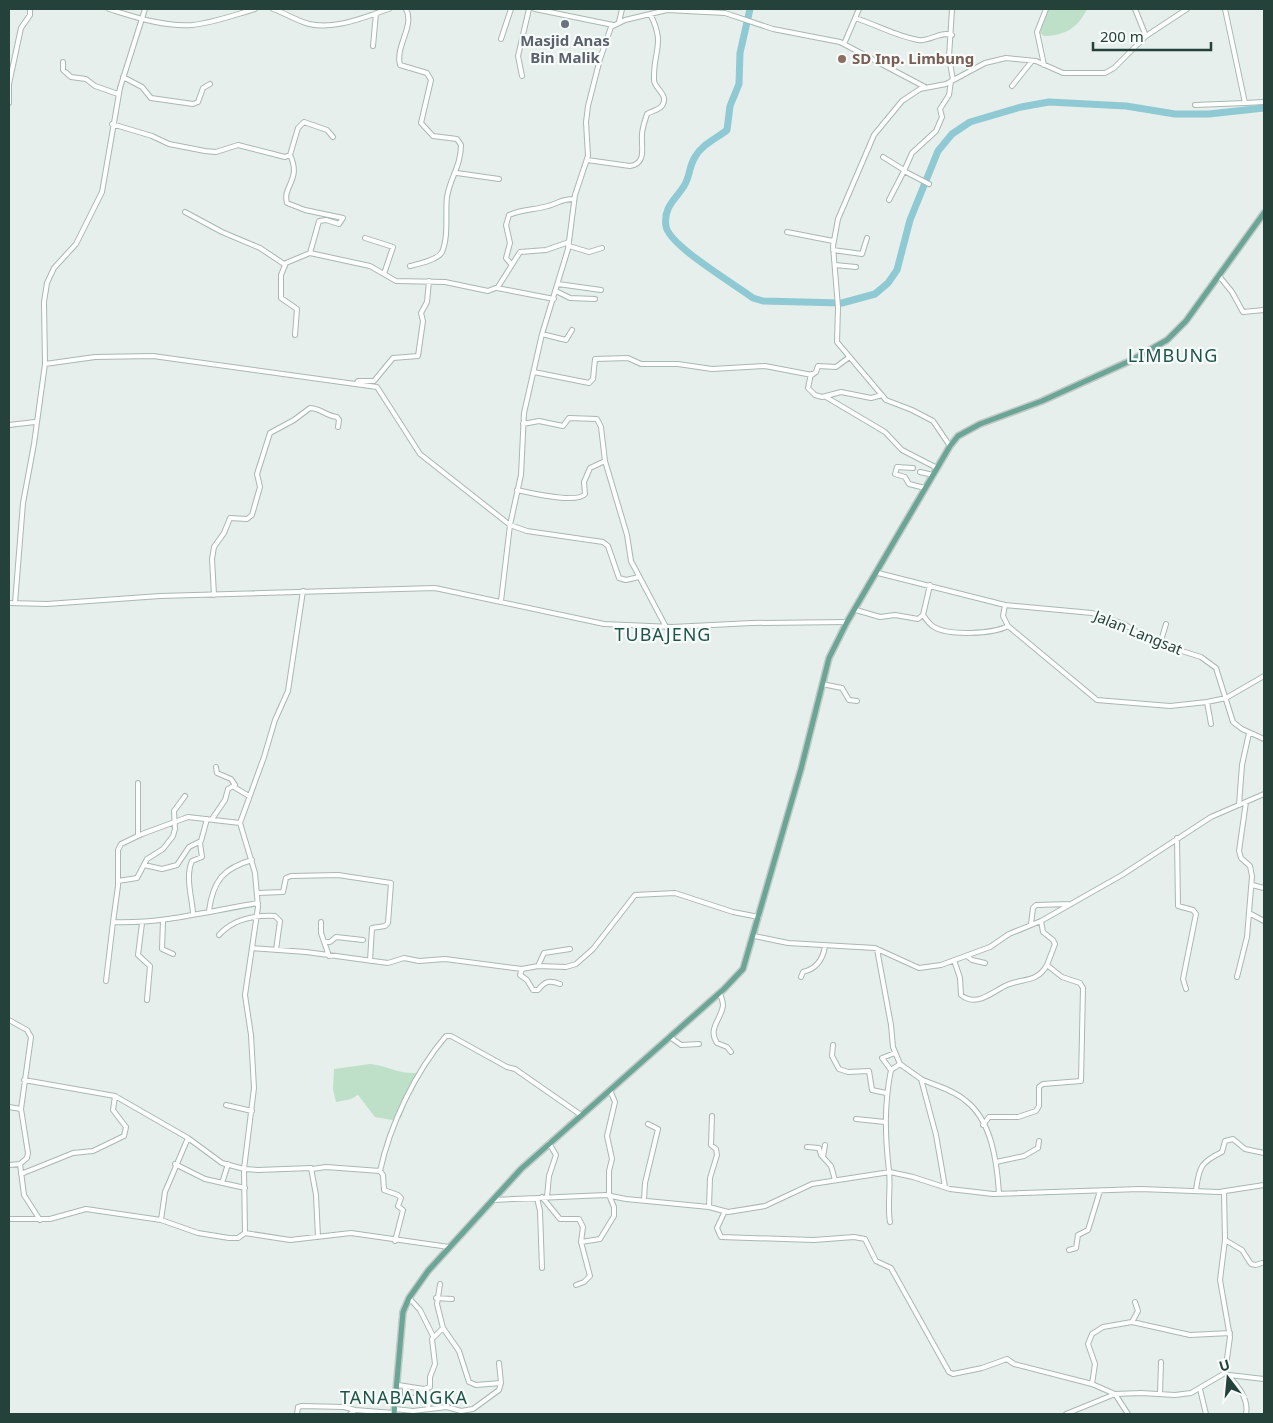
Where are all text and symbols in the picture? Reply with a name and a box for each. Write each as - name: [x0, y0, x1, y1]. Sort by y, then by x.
- marker: Masjid Anas Bin Malik: [559, 18, 571, 30]
- scale bar: [1093, 20, 1210, 52]
- text: 200 m: [1100, 26, 1144, 46]
- place label: Masjid Anas Bin Malik: [520, 30, 610, 67]
- place label: SD Inp. Limbung: [852, 48, 974, 68]
- marker: SD Inp. Limbung: [836, 53, 848, 65]
- district label: LIMBUNG: [1128, 343, 1218, 367]
- street label: Jalan Langsat: [1089, 604, 1186, 659]
- district label: TUBAJENG: [615, 622, 711, 646]
- north arrow: [1203, 1353, 1253, 1403]
- text: U: [1217, 1354, 1232, 1376]
- district label: TANABANGKA: [340, 1385, 468, 1409]

